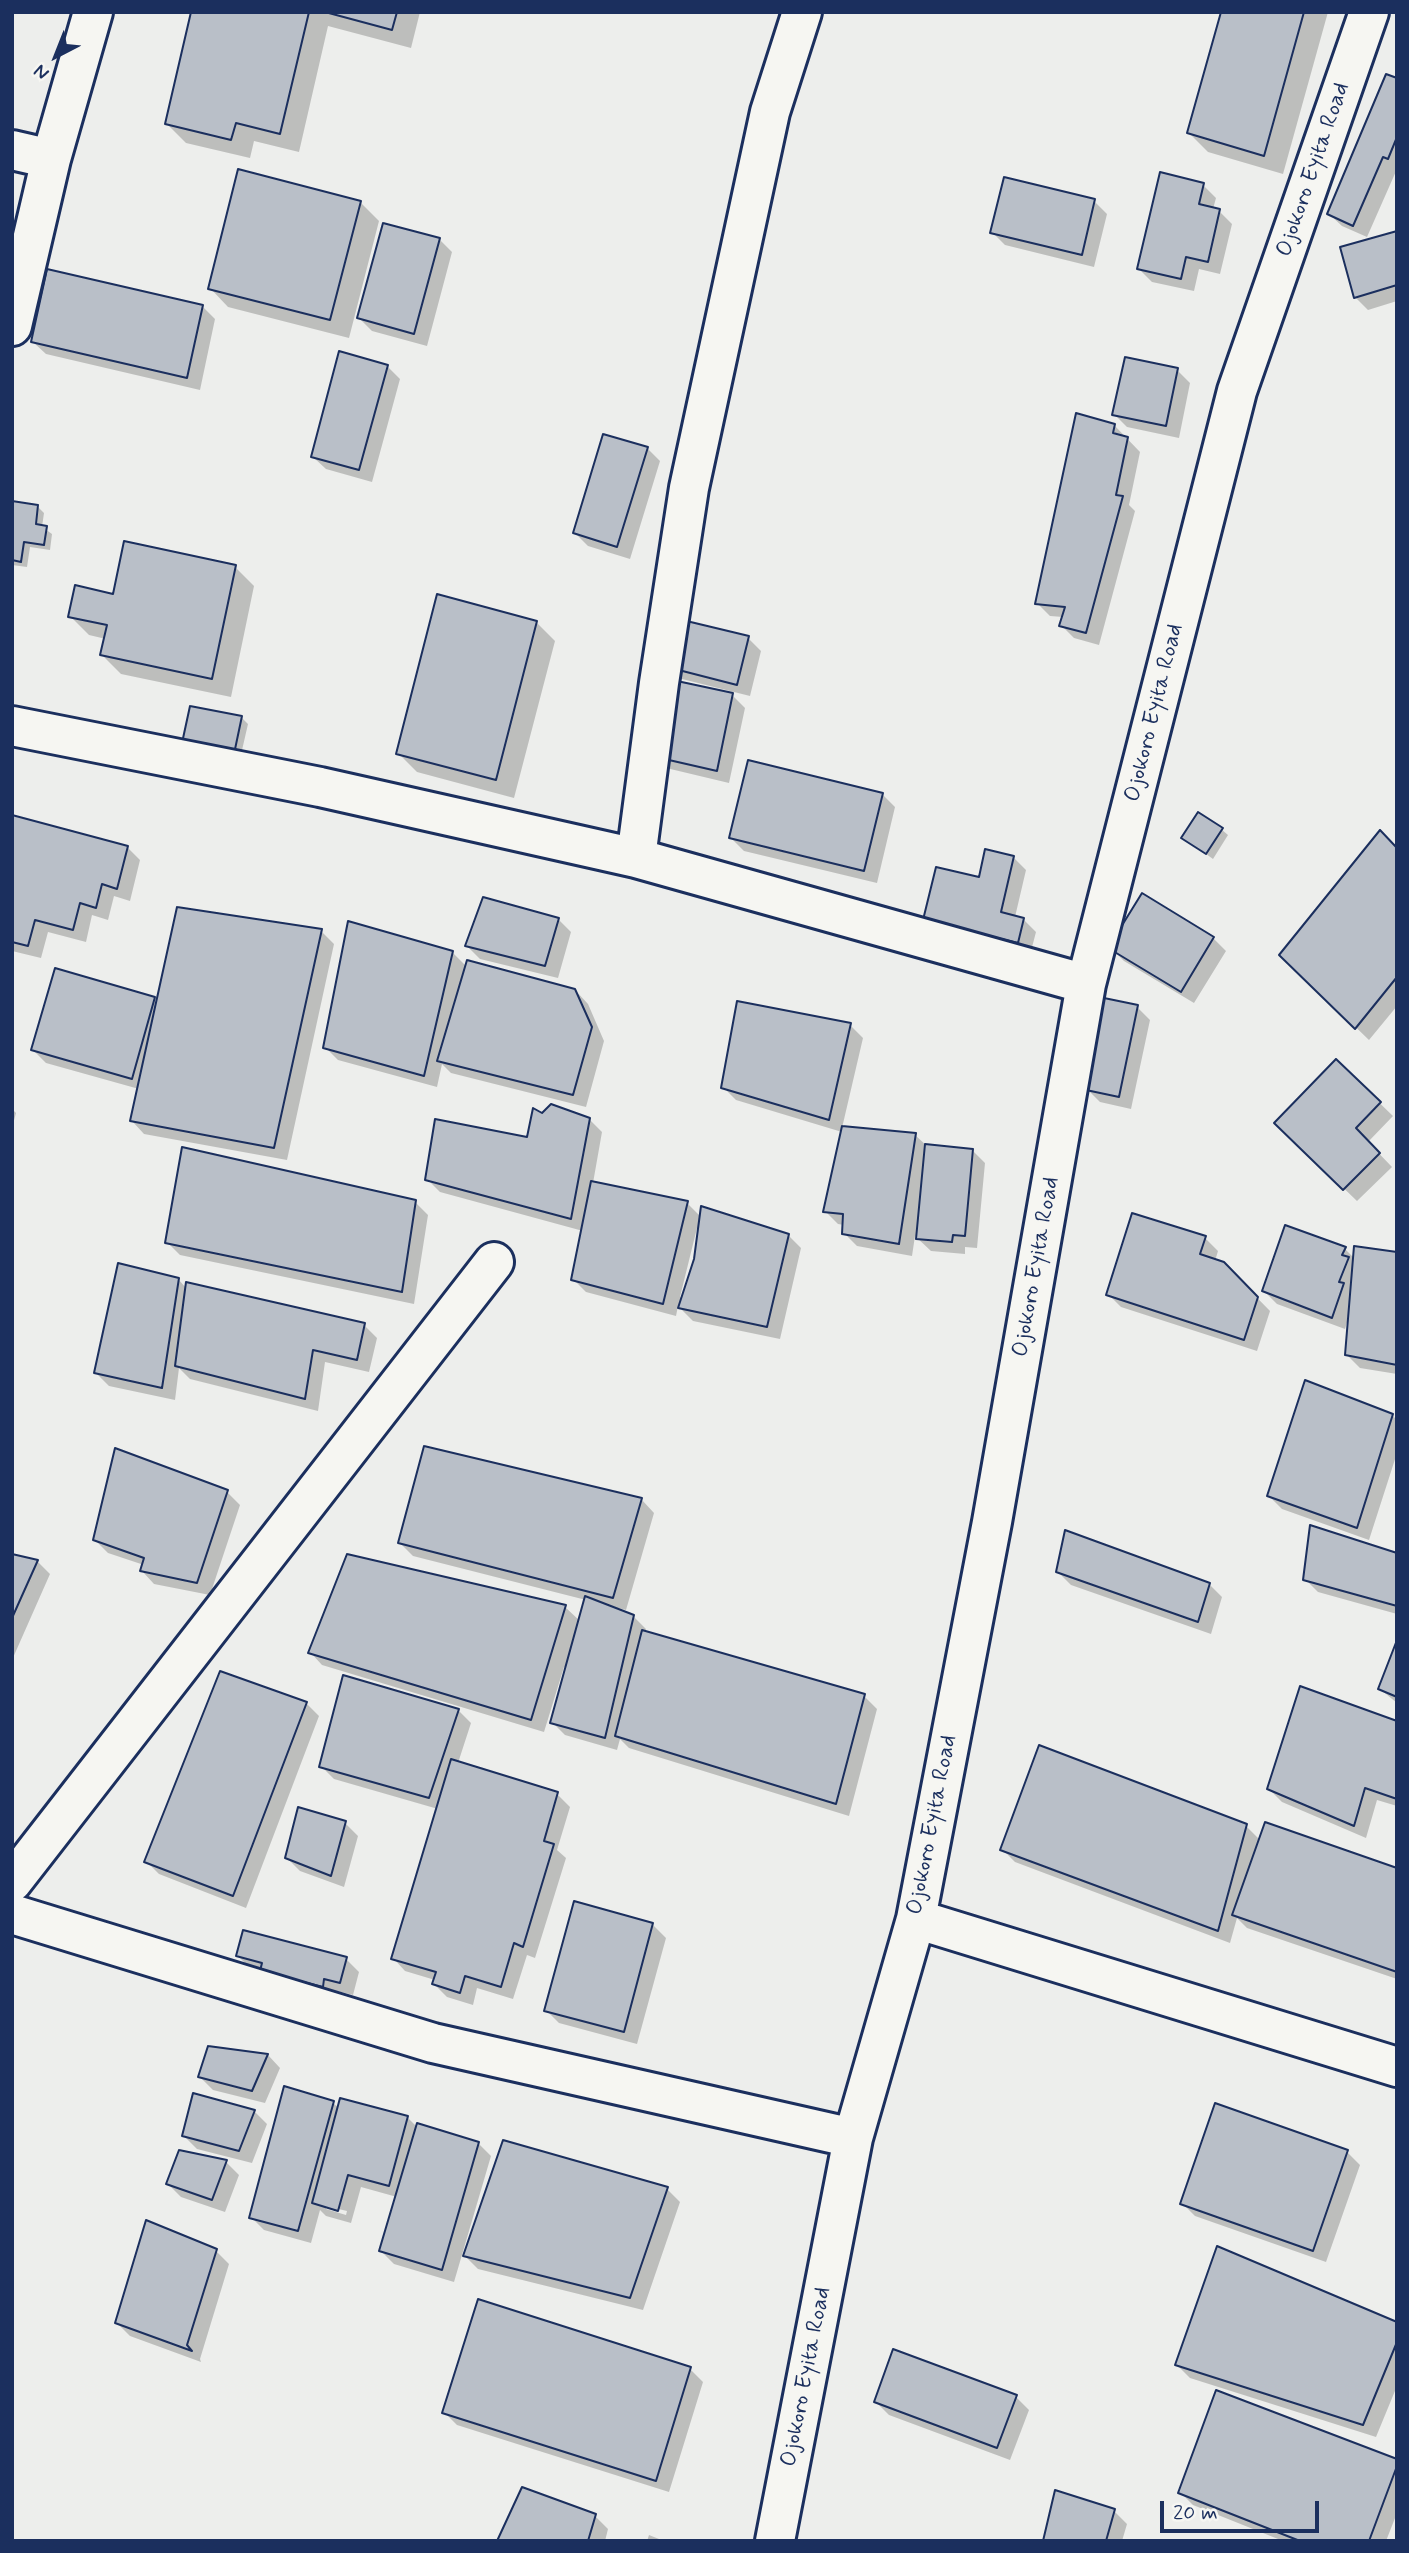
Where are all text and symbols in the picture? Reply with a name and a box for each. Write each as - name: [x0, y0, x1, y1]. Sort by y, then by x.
- north arrow: [21, 21, 91, 91]
- text: N: [29, 58, 55, 86]
- street label: Ojokoro Eyita Road: [1271, 79, 1357, 261]
- street label: Ojokoro Eyita Road: [1120, 621, 1190, 805]
- street label: Ojokoro Eyita Road: [1008, 1175, 1066, 1359]
- street label: Ojokoro Eyita Road: [902, 1733, 964, 1917]
- street label: Ojokoro Eyita Road: [776, 2285, 838, 2469]
- scale bar: [1164, 2486, 1323, 2530]
- text: 20 m: [1173, 2499, 1218, 2527]

